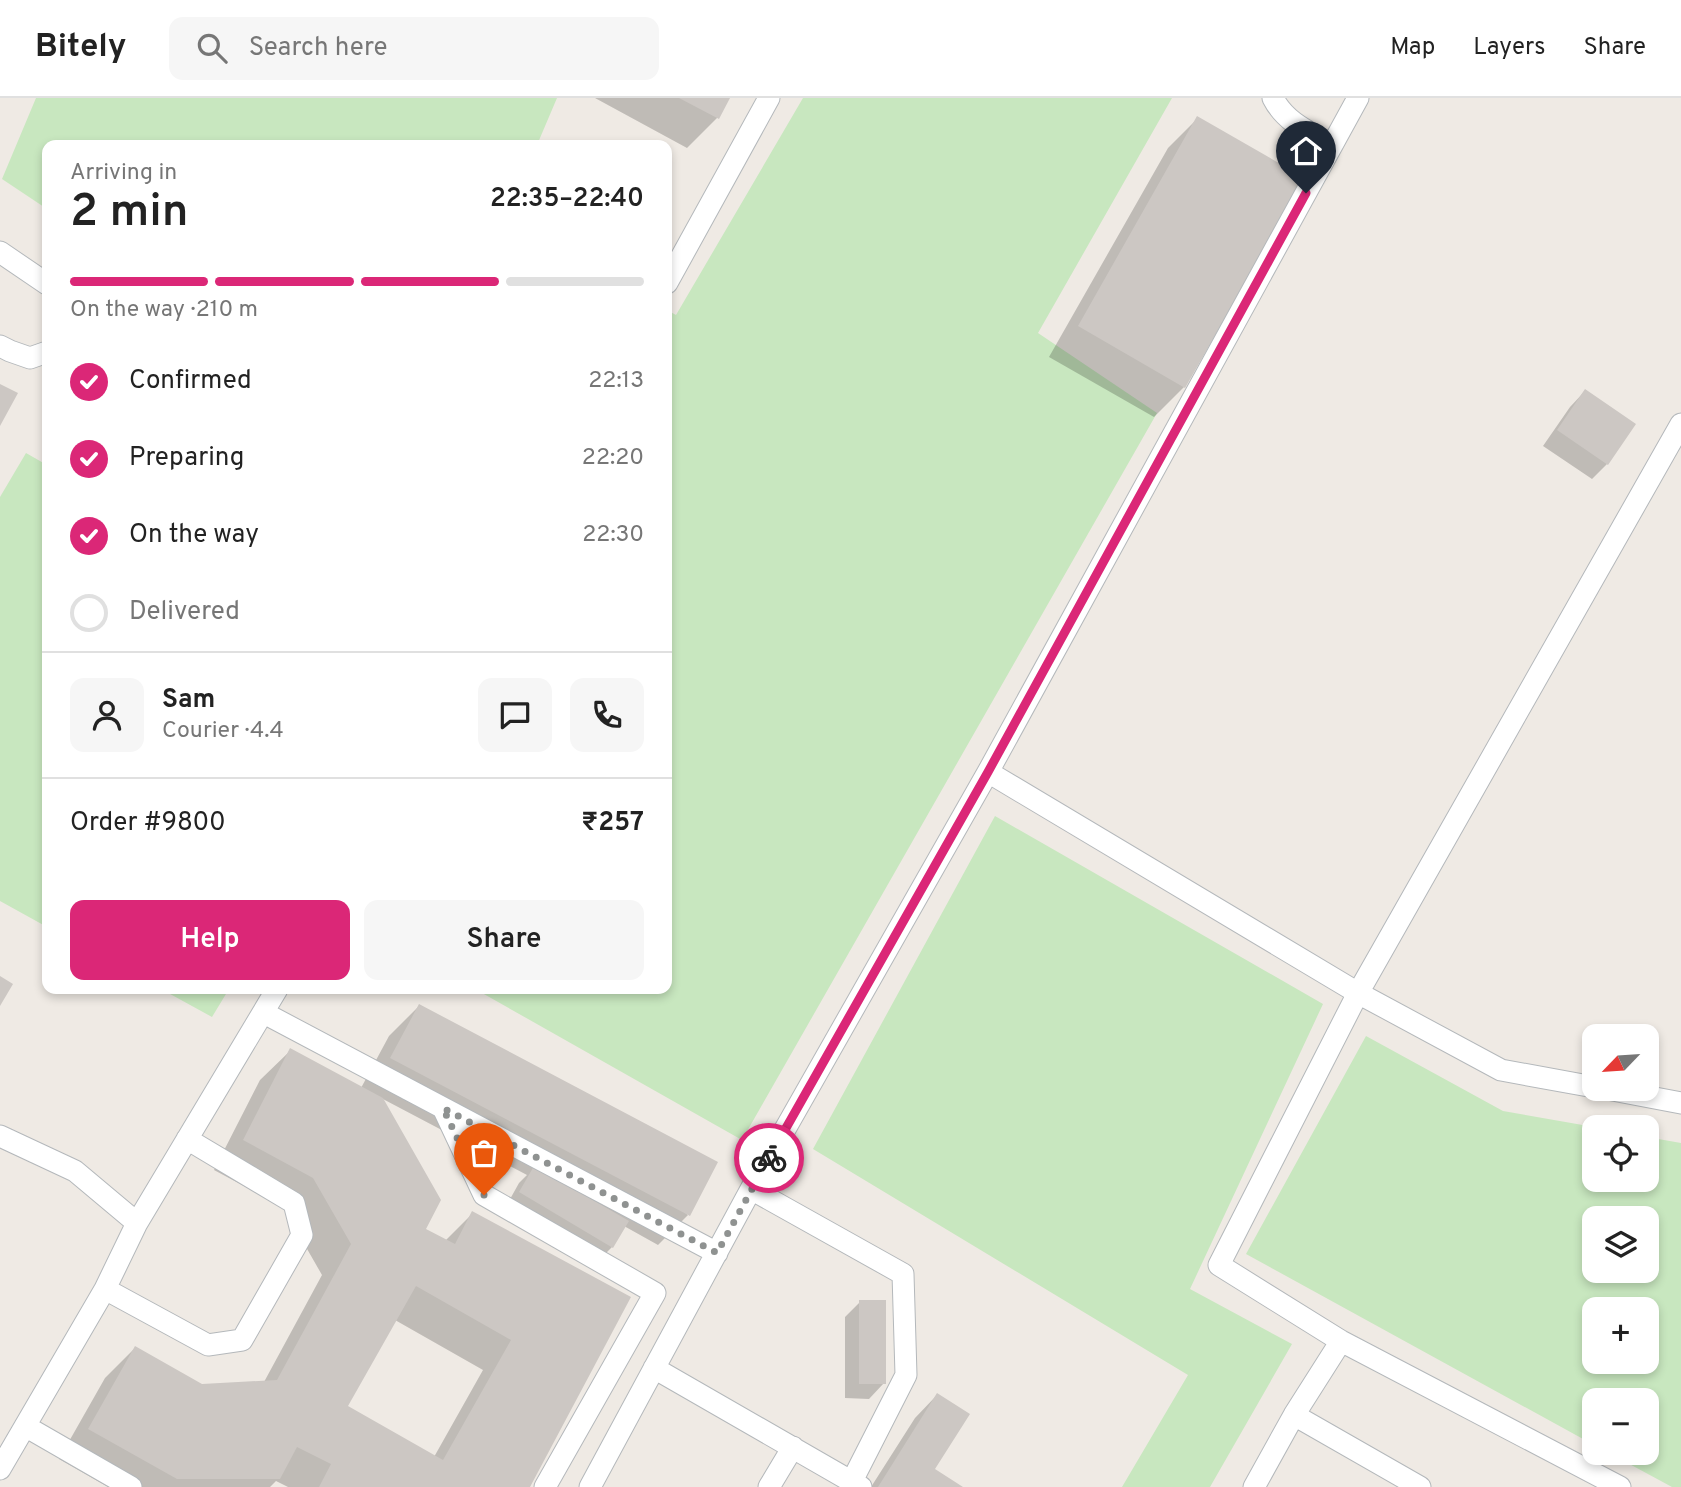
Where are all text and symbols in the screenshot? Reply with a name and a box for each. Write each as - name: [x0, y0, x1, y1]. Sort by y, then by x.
- search box: [169, 17, 659, 80]
- text: Bitely: [35, 27, 127, 69]
- icon: search: [193, 29, 231, 67]
- text: Search here: [249, 32, 388, 65]
- text: Map: [1390, 33, 1435, 63]
- text: Layers: [1473, 33, 1545, 63]
- text: Share: [1583, 33, 1646, 63]
- pin: [1276, 121, 1336, 193]
- icon: home: [1287, 132, 1325, 170]
- text: Arriving in: [70, 159, 177, 188]
- text: 22:35–22:40: [490, 183, 644, 216]
- text: 2 min: [70, 184, 189, 243]
- text: On the way · 210 m: [70, 296, 258, 325]
- icon: check: [70, 363, 108, 401]
- text: Confirmed: [129, 365, 252, 398]
- text: 22:13: [588, 367, 644, 396]
- icon: check: [70, 440, 108, 478]
- text: Preparing: [129, 442, 244, 475]
- text: 22:20: [582, 444, 644, 473]
- icon: check: [70, 517, 108, 555]
- text: On the way: [129, 519, 259, 552]
- text: 22:30: [582, 521, 644, 550]
- text: Delivered: [129, 596, 240, 629]
- button: person: [70, 678, 144, 752]
- button: chat: [478, 678, 552, 752]
- button: phone: [570, 678, 644, 752]
- text: Sam: [162, 684, 215, 717]
- text: Courier · 4.4: [162, 717, 284, 746]
- text: Order #9800: [70, 807, 226, 840]
- text: ₹257: [581, 807, 644, 840]
- button: Help: [70, 900, 350, 980]
- button: Share: [364, 900, 644, 980]
- north arrow: [1582, 1024, 1659, 1101]
- map controls: [1582, 1024, 1659, 1465]
- button: locate: [1582, 1115, 1659, 1192]
- pin: [454, 1123, 514, 1195]
- courier: [734, 1123, 804, 1193]
- icon: bag: [465, 1134, 503, 1172]
- icon: bike: [750, 1139, 788, 1177]
- button: layers: [1582, 1206, 1659, 1283]
- button: +: [1582, 1297, 1659, 1374]
- button: −: [1582, 1388, 1659, 1465]

